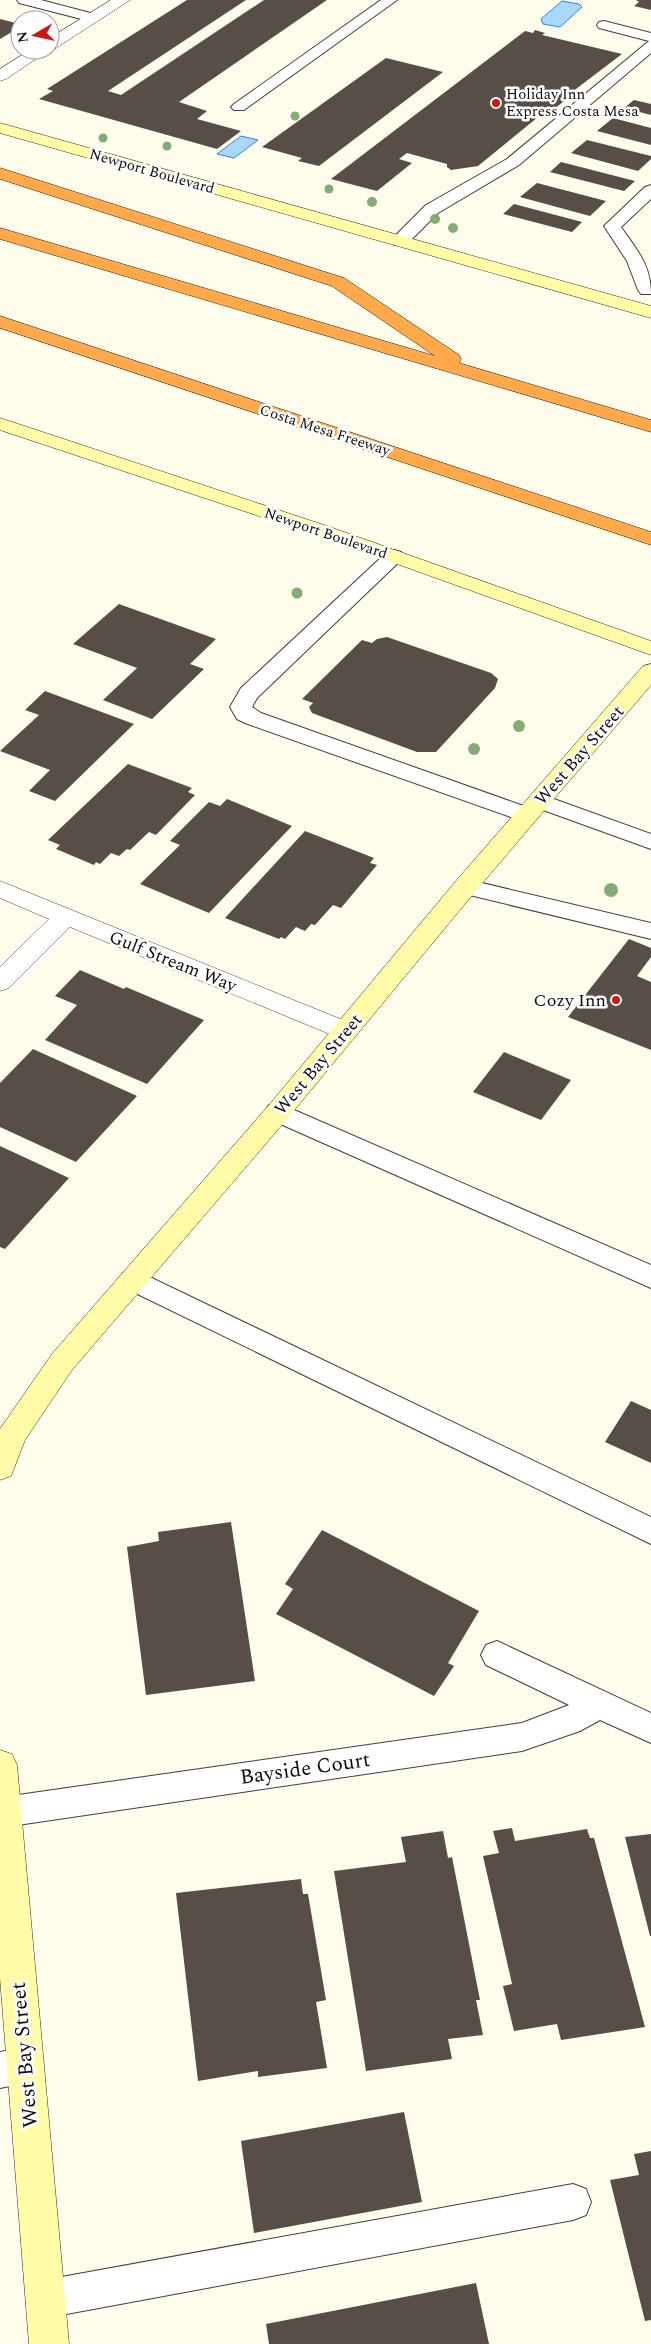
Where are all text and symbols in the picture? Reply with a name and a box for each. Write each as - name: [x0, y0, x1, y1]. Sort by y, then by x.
- north arrow: [10, 10, 60, 60]
- text: N: [11, 30, 34, 44]
- place label: Holiday Inn Express Costa Mesa: [506, 83, 639, 123]
- marker: Holiday Inn Express Costa Mesa: [490, 97, 502, 109]
- street label: Newport Boulevard: [87, 143, 217, 200]
- street label: Costa Mesa Freeway: [257, 399, 394, 463]
- street label: Newport Boulevard: [261, 502, 391, 565]
- street label: West Bay Street: [528, 699, 631, 812]
- street label: Gulf Stream Way: [105, 924, 242, 1000]
- place label: Cozy Inn: [534, 987, 606, 1014]
- marker: Cozy Inn: [610, 994, 622, 1006]
- street label: West Bay Street: [268, 1008, 369, 1121]
- street label: Bayside Court: [238, 1744, 372, 1794]
- street label: West Bay Street: [3, 1981, 47, 2129]

